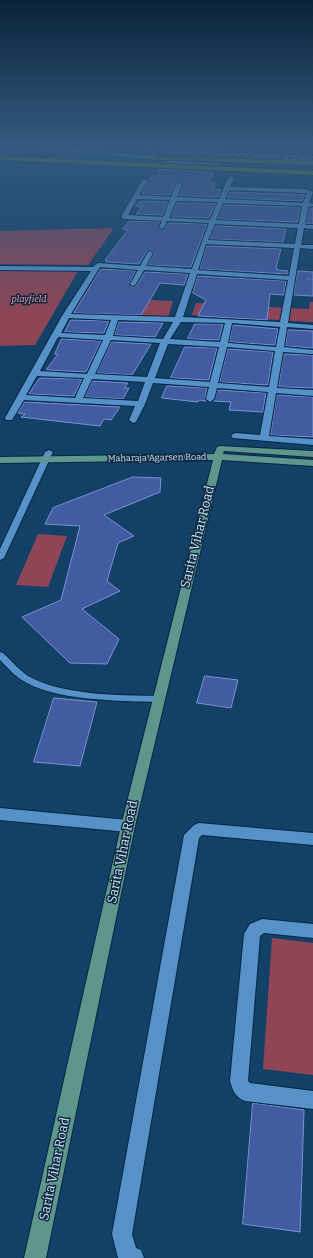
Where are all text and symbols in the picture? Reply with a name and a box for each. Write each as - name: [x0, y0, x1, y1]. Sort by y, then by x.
- park label: playfield: [12, 294, 46, 304]
- street label: Maharaja Agarsen Road: [108, 452, 206, 464]
- street label: Sarita Vihar Road: [178, 484, 218, 590]
- street label: Sarita Vihar Road: [104, 799, 142, 905]
- street label: Sarita Vihar Road: [36, 1116, 74, 1222]

